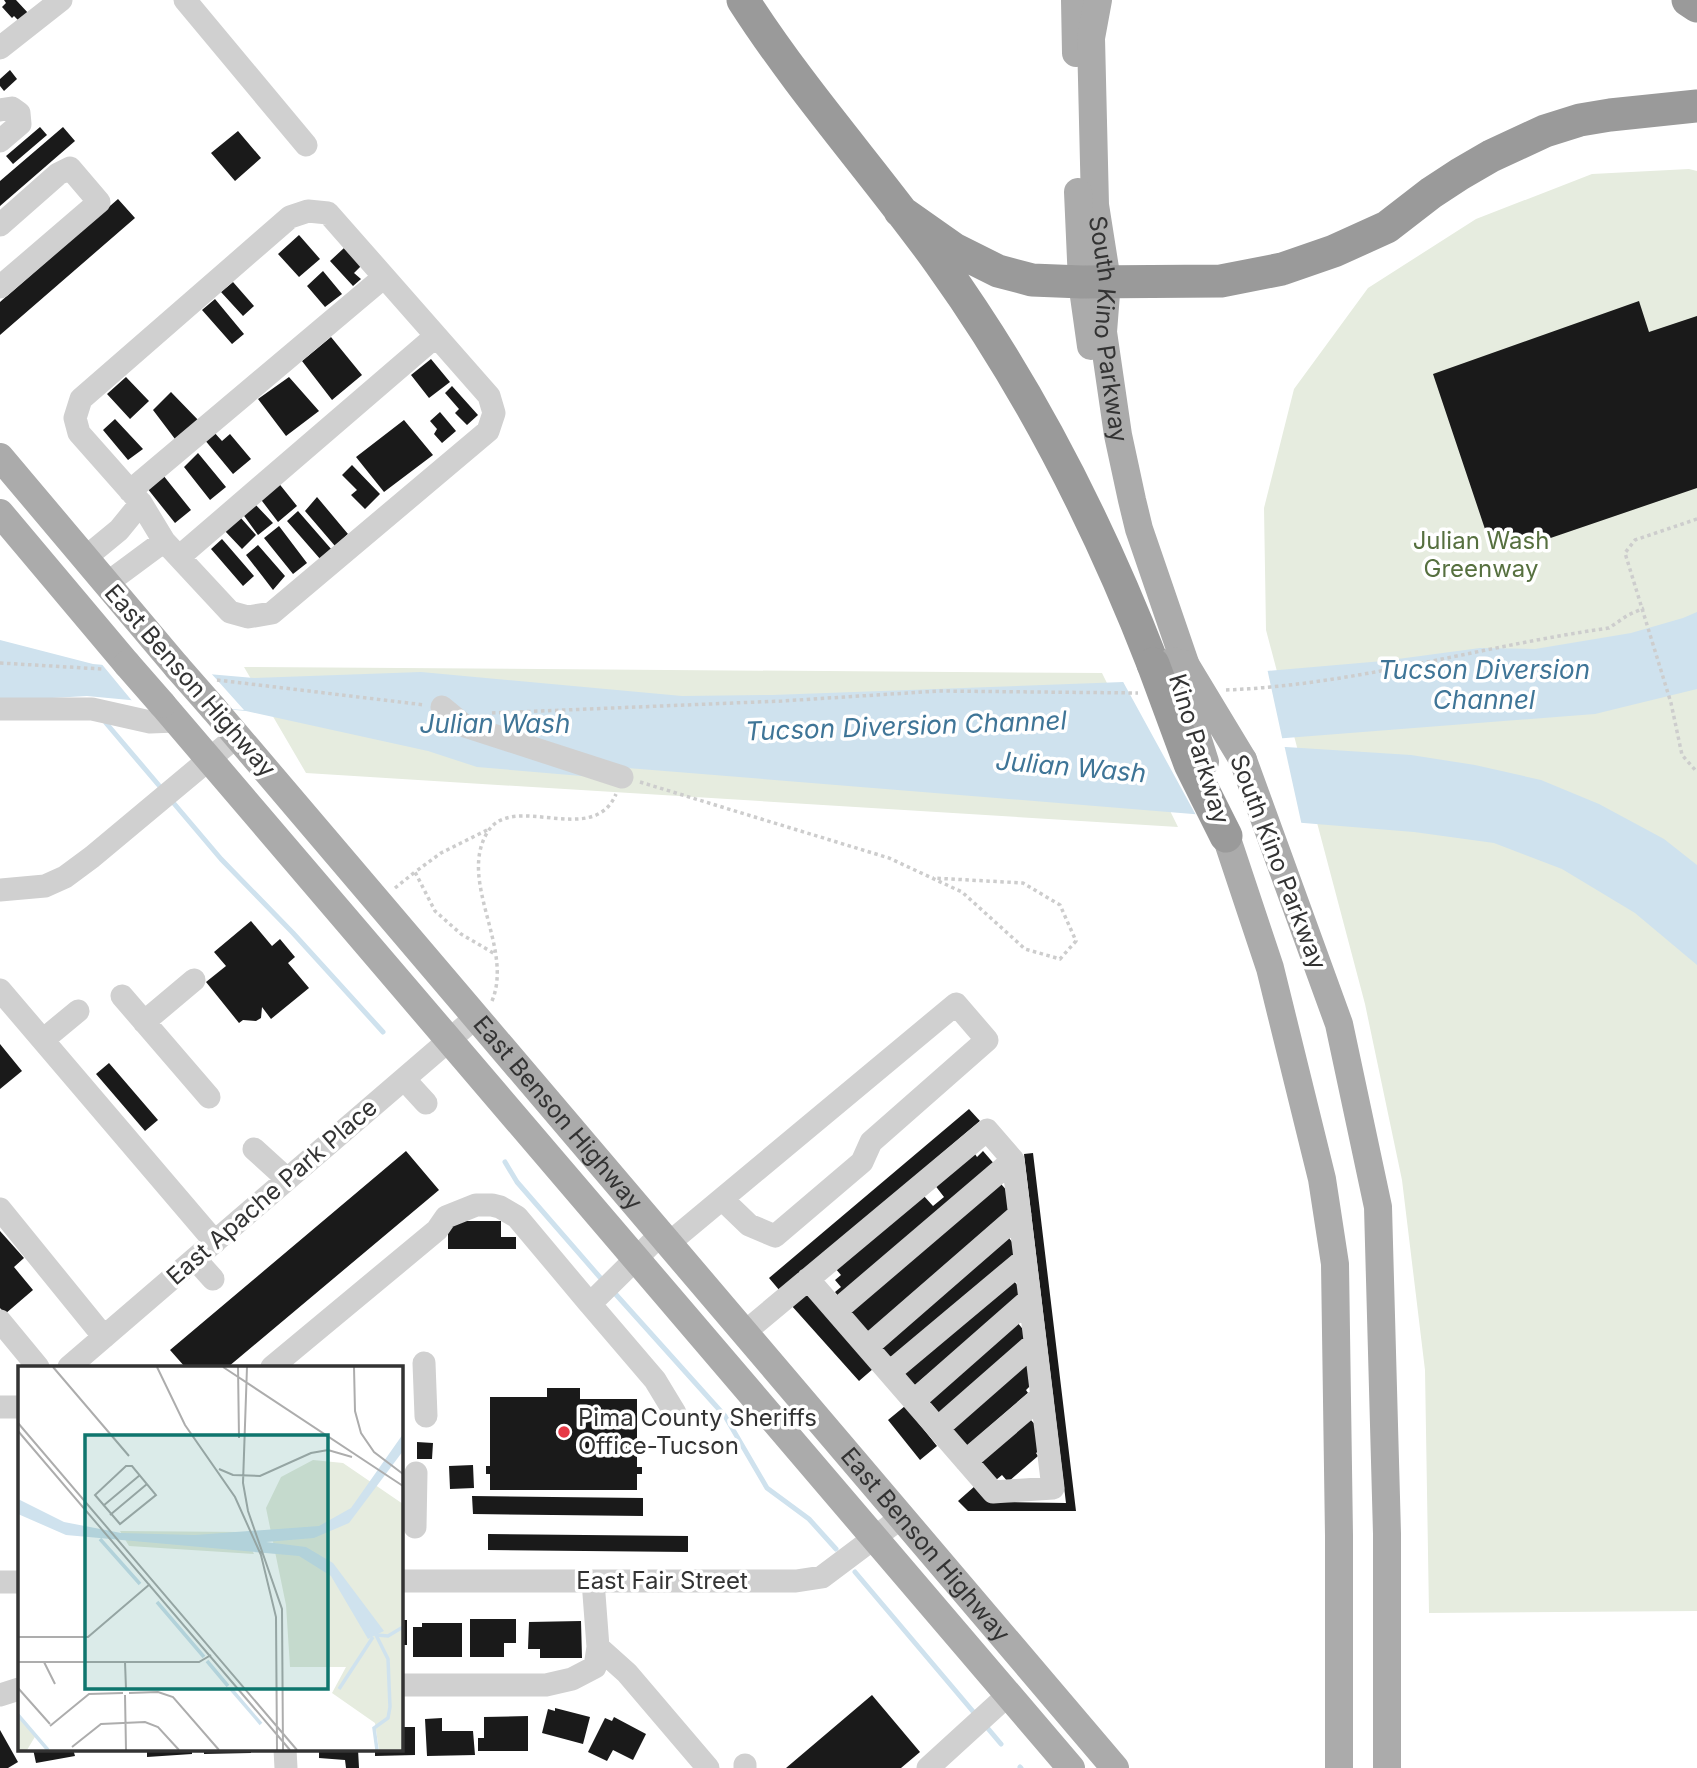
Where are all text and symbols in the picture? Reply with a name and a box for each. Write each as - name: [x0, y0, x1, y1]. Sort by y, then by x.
- street label: South Kino Parkway: [1083, 214, 1134, 445]
- park label: Julian Wash Greenway: [1413, 526, 1549, 583]
- street label: East Benson Highway: [99, 578, 282, 783]
- water label: Tucson Diversion Channel: [1378, 654, 1590, 715]
- street label: Kino Parkway: [1163, 670, 1236, 827]
- water label: Tucson Diversion Channel: [745, 704, 1068, 747]
- water label: Julian Wash: [420, 708, 570, 739]
- water label: Julian Wash: [995, 744, 1148, 789]
- street label: South Kino Parkway: [1224, 750, 1333, 973]
- street label: East Benson Highway: [467, 1010, 649, 1216]
- street label: East Apache Park Place: [161, 1092, 383, 1291]
- inset map: [18, 1366, 402, 1750]
- place label: Pima County Sheriffs Office-Tucson: [578, 1403, 817, 1460]
- marker: Pima County Sheriffs Office-Tucson: [556, 1424, 572, 1440]
- street label: East Benson Highway: [835, 1442, 1016, 1648]
- street label: East Fair Street: [576, 1566, 748, 1595]

